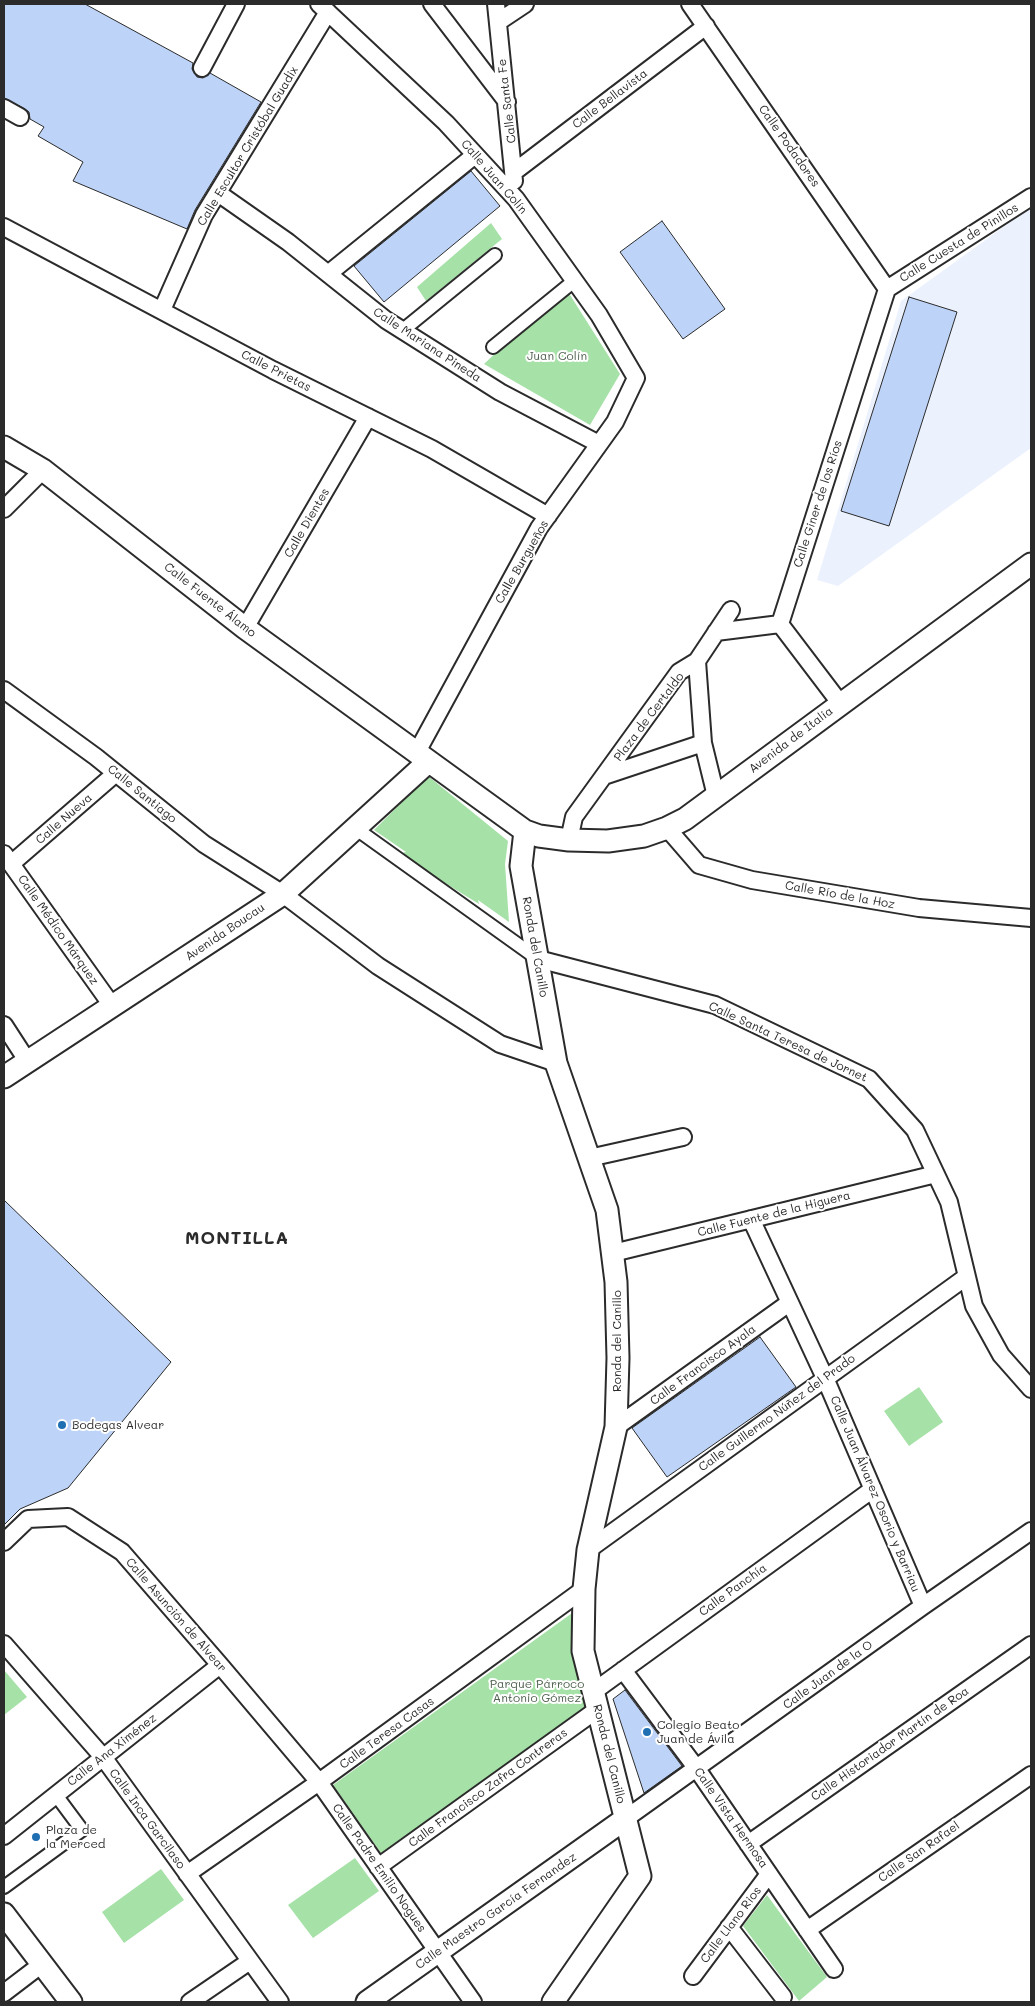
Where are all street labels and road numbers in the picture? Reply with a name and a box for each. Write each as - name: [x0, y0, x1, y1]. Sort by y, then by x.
- street label: Calle Santa Fe: [495, 58, 519, 144]
- street label: Calle Escultor Cristóbal Guadix: [195, 64, 301, 228]
- street label: Calle Bellavista: [570, 66, 650, 132]
- street label: Calle Podadores: [755, 102, 823, 190]
- street label: Calle Juan Colín: [458, 137, 530, 217]
- street label: Calle Cuesta de Pinillos: [897, 200, 1021, 286]
- street label: Calle Mariana Pineda: [370, 305, 484, 385]
- street label: Calle Prietas: [239, 347, 313, 395]
- street label: Calle Giner de los Ríos: [791, 439, 845, 569]
- street label: Calle Dientes: [281, 486, 333, 560]
- street label: Calle Burgueños: [492, 518, 552, 606]
- street label: Calle Fuente Álamo: [161, 560, 259, 640]
- street label: Plaza de Certaldo: [611, 670, 687, 764]
- street label: Avenida de Italia: [746, 704, 836, 776]
- street label: Calle Santiago: [105, 762, 179, 826]
- street label: Calle Nueva: [33, 791, 95, 847]
- street label: Calle Médico Márquez: [15, 872, 101, 988]
- street label: Calle Río de la Hoz: [784, 878, 896, 912]
- street label: Ronda del Canillo: [519, 896, 551, 998]
- street label: Avenida Boucau: [183, 900, 267, 964]
- street label: Calle Santa Teresa de Jornet: [706, 999, 870, 1085]
- street label: Calle Fuente de la Higuera: [696, 1188, 852, 1240]
- street label: Ronda del Canillo: [610, 1290, 624, 1392]
- street label: Calle Francisco Ayala: [647, 1322, 759, 1408]
- street label: Calle Guillermo Núñez del Prado: [696, 1351, 858, 1475]
- street label: Calle Juan Álvarez Osorio y Barriau: [827, 1394, 923, 1594]
- street label: Calle Asunción de Alvear: [123, 1555, 229, 1675]
- street label: Calle Panchía: [696, 1561, 770, 1619]
- street label: Calle Juan de la O: [780, 1638, 876, 1712]
- street label: Calle Historiador Martín de Roa: [808, 1684, 972, 1804]
- street label: Calle Teresa Casas: [337, 1694, 437, 1772]
- street label: Ronda del Canillo: [590, 1703, 628, 1805]
- street label: Calle Ana Ximénez: [65, 1711, 159, 1789]
- street label: Calle Francisco Zafra Contreras: [406, 1726, 570, 1850]
- street label: Calle Vista Hermosa: [691, 1765, 771, 1871]
- street label: Calle Inca Garcilaso: [106, 1766, 188, 1872]
- street label: Calle Padre Emilio Nogues: [329, 1801, 429, 1935]
- street label: Calle San Rafael: [876, 1819, 962, 1885]
- street label: Calle Maestro García Fernandez: [413, 1850, 579, 1972]
- street label: Calle Llano Rios: [698, 1884, 764, 1966]

